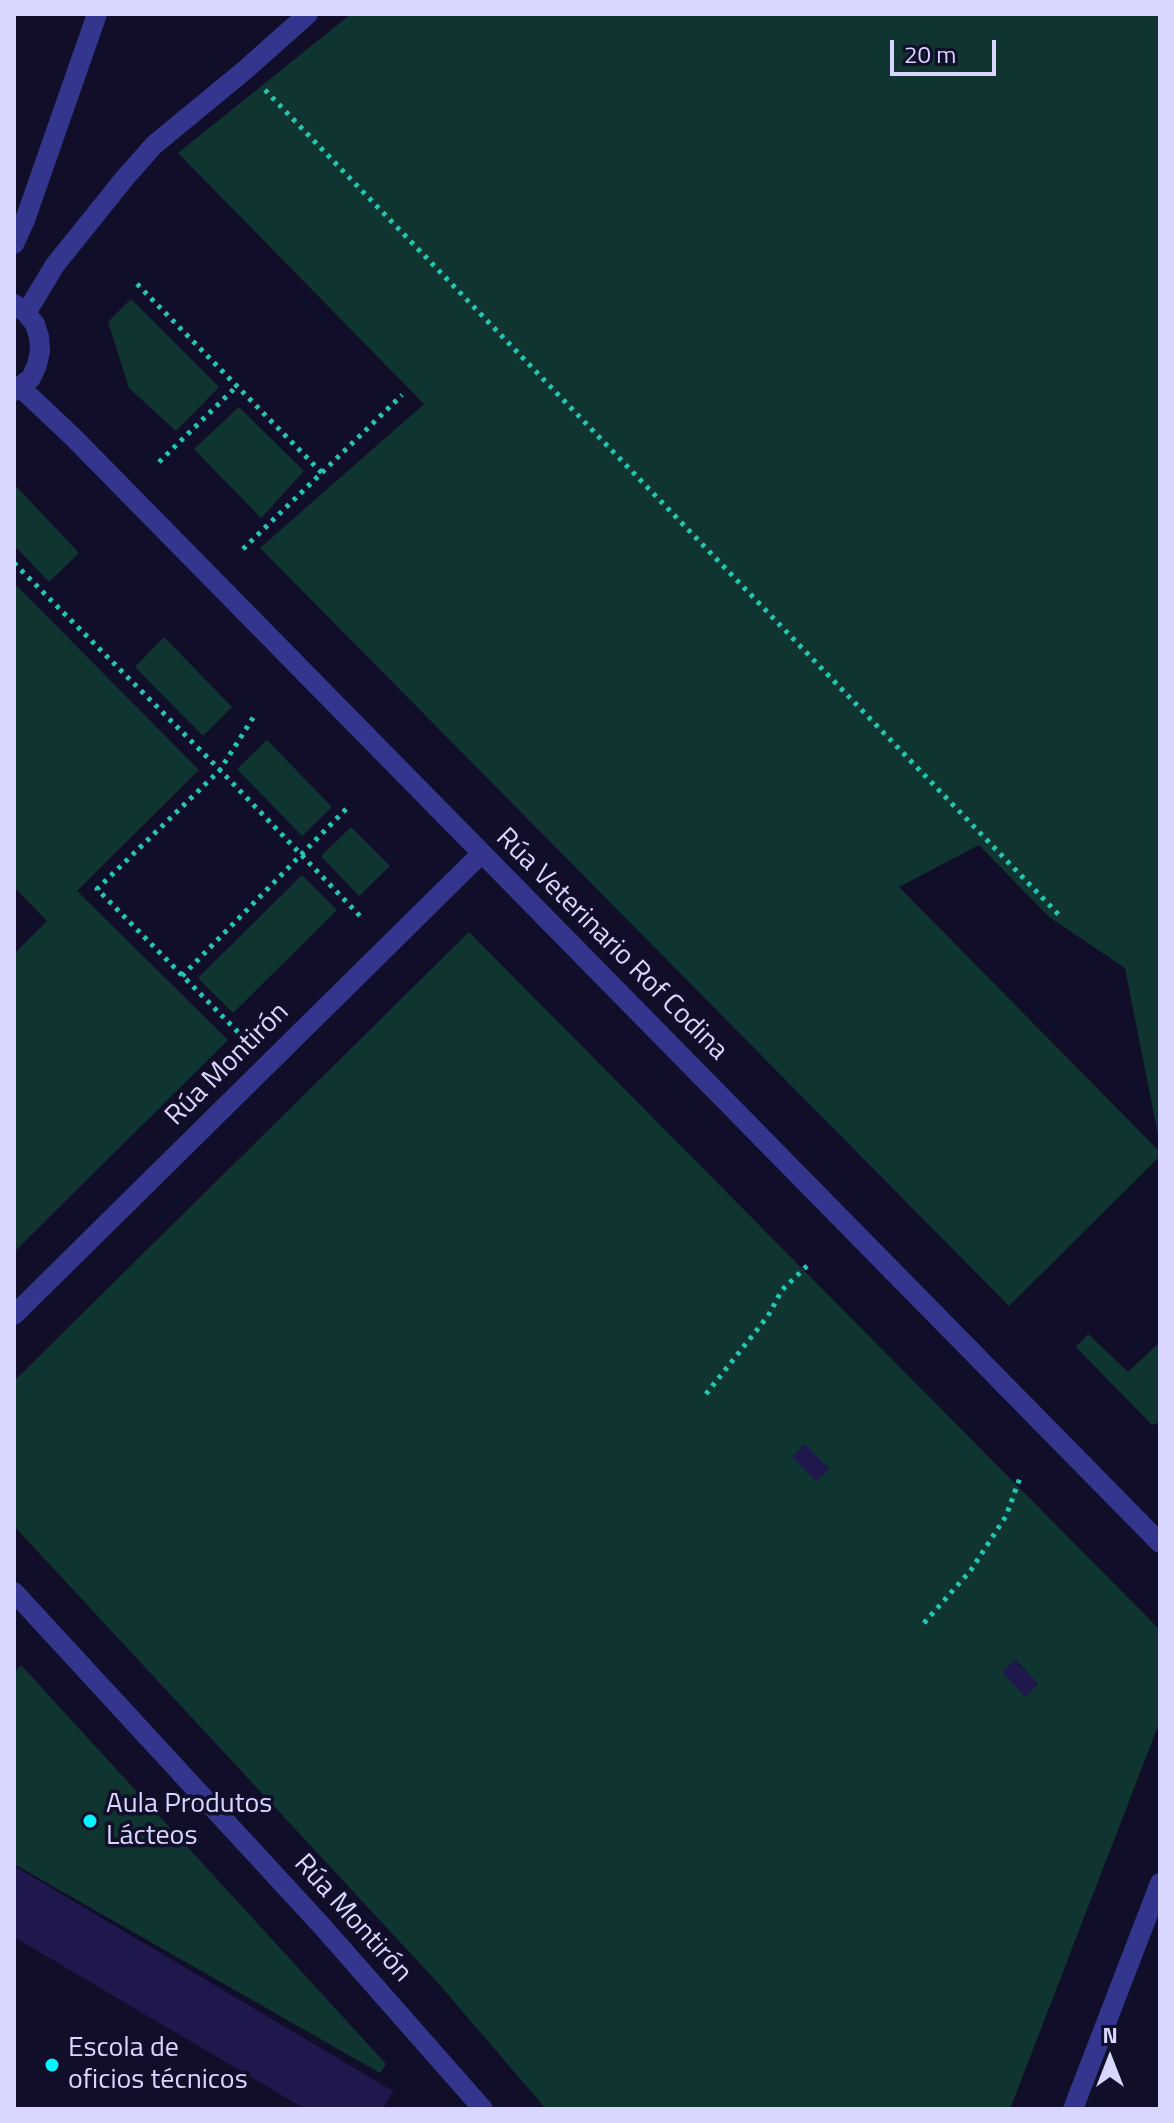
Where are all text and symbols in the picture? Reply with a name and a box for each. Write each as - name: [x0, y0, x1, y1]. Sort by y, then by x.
- scale bar: [894, 24, 1000, 74]
- text: 20 m: [904, 36, 956, 72]
- street label: Rúa Veterinario Rof Codina: [488, 822, 734, 1068]
- street label: Rúa Montirón: [159, 996, 297, 1134]
- place label: Aula Produtos Lácteos: [106, 1788, 272, 1854]
- marker: Aula Produtos Lácteos: [81, 1812, 99, 1830]
- street label: Rúa Montirón: [286, 1848, 418, 1990]
- text: N: [1102, 2018, 1118, 2052]
- north arrow: [1070, 2019, 1150, 2099]
- place label: Escola de oficios técnicos: [68, 2032, 248, 2098]
- marker: Escola de oficios técnicos: [43, 2056, 61, 2074]

